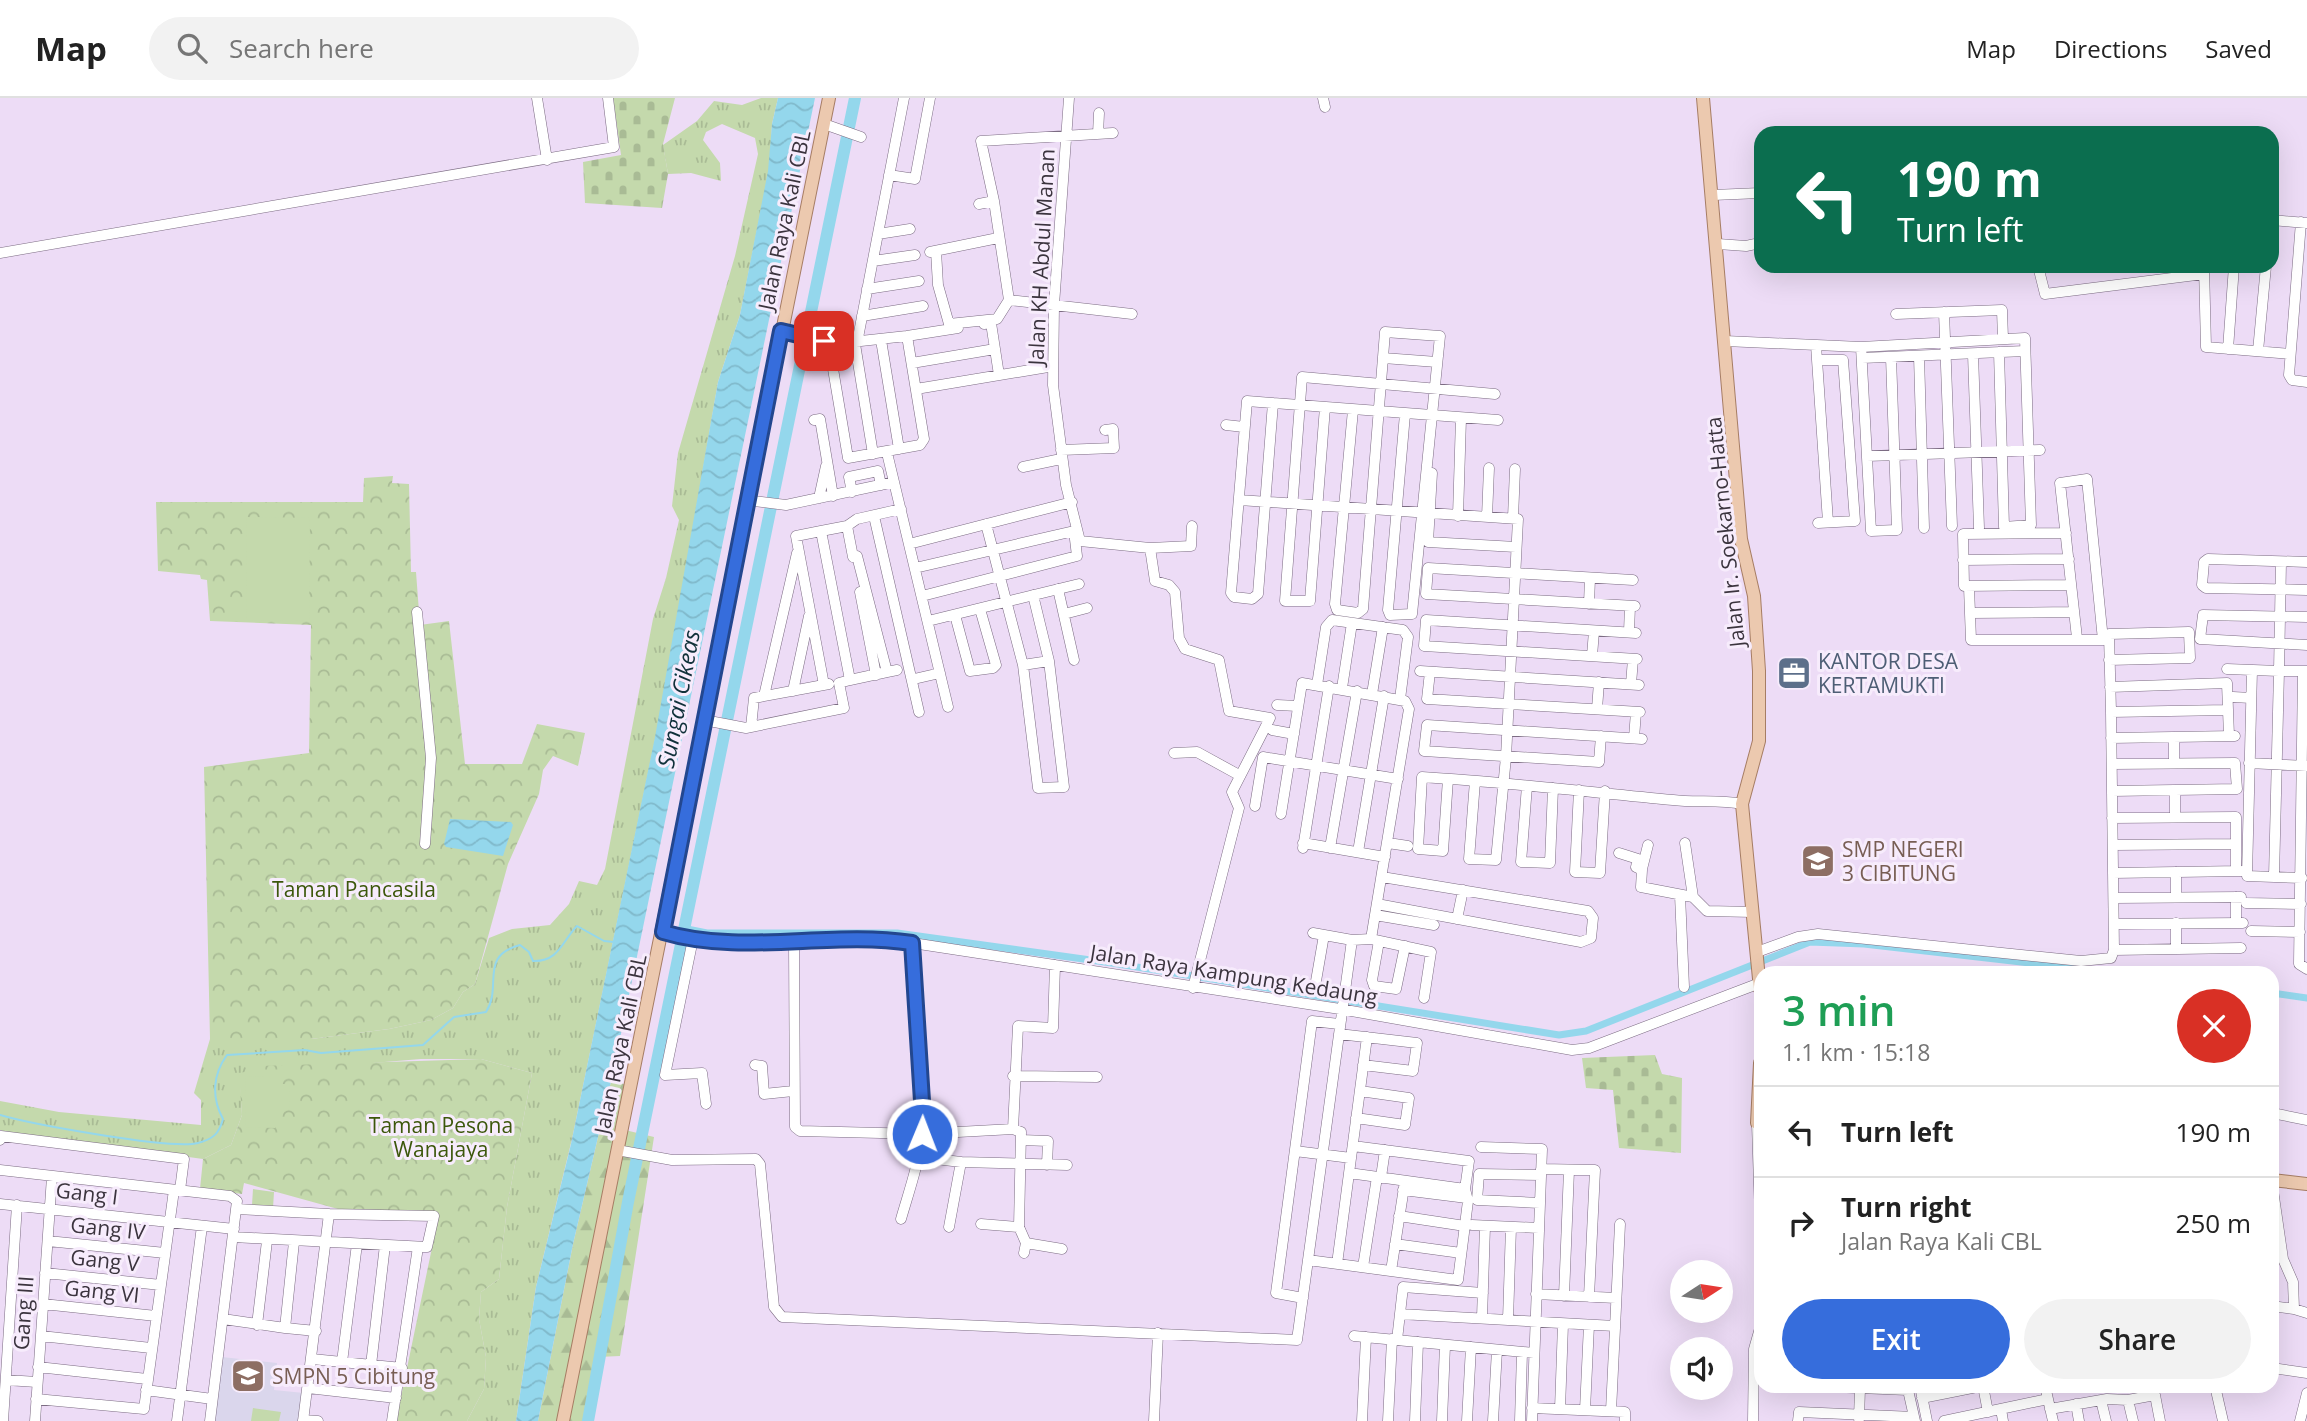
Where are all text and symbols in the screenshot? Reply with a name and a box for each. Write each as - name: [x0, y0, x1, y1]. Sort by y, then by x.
- search box: [149, 17, 639, 80]
- text: Map: [35, 26, 107, 71]
- icon: search: [173, 29, 211, 67]
- text: Search here: [229, 30, 374, 66]
- text: Map: [1966, 32, 2016, 65]
- text: Directions: [2054, 32, 2167, 65]
- text: Saved: [2205, 32, 2272, 65]
- street label: Jalan Raya Kali CBL: [751, 127, 817, 314]
- text: 190 m: [1897, 145, 2042, 211]
- street label: Jalan KH Abdul Manan: [1021, 148, 1061, 368]
- icon: left: [1782, 154, 1873, 245]
- text: Turn left: [1897, 208, 2023, 251]
- pin: [794, 311, 854, 371]
- icon: arrive: [805, 322, 843, 360]
- street label: Jalan Ir. Soekarno-Hatta: [1699, 416, 1751, 650]
- water label: Sungai Cikeas: [649, 627, 707, 771]
- place label: KANTOR DESA KERTAMUKTI: [1818, 647, 1959, 699]
- office icon: KANTOR DESA KERTAMUKTI: [1775, 654, 1813, 692]
- place label: SMP NEGERI 3 CIBITUNG: [1842, 835, 1964, 887]
- school or university icon: SMP NEGERI 3 CIBITUNG: [1799, 842, 1837, 880]
- park label: Taman Pancasila: [272, 875, 436, 903]
- street label: Jalan Raya Kampung Kedaung: [1086, 937, 1380, 1011]
- street label: Jalan Raya Kali CBL: [587, 951, 653, 1138]
- text: 3 min: [1782, 981, 1895, 1038]
- button: close: [2177, 989, 2251, 1063]
- text: 1.1 km · 15:18: [1782, 1036, 1930, 1068]
- position arrow: [885, 1097, 959, 1171]
- park label: Taman Pesona Wanajaya: [369, 1111, 513, 1163]
- icon: left: [1782, 1113, 1820, 1151]
- text: Turn left: [1841, 1114, 1953, 1150]
- text: 190 m: [2176, 1114, 2251, 1150]
- street label: Gang I: [54, 1175, 120, 1211]
- text: Turn right: [1841, 1189, 1972, 1225]
- icon: right: [1782, 1204, 1820, 1242]
- text: 250 m: [2176, 1205, 2251, 1241]
- street label: Gang IV: [69, 1210, 147, 1246]
- text: Jalan Raya Kali CBL: [1841, 1225, 2042, 1257]
- street label: Gang V: [69, 1242, 141, 1278]
- north arrow: [1670, 1260, 1732, 1323]
- map controls: [1670, 1260, 1733, 1400]
- street label: Gang VI: [63, 1273, 141, 1309]
- street label: Gang III: [6, 1275, 40, 1351]
- button: Exit: [1782, 1299, 2010, 1379]
- button: Share: [2024, 1299, 2251, 1379]
- button: sound: [1670, 1337, 1733, 1400]
- school or university icon: SMPN 5 Cibitung: [229, 1357, 267, 1395]
- place label: SMPN 5 Cibitung: [272, 1362, 435, 1390]

